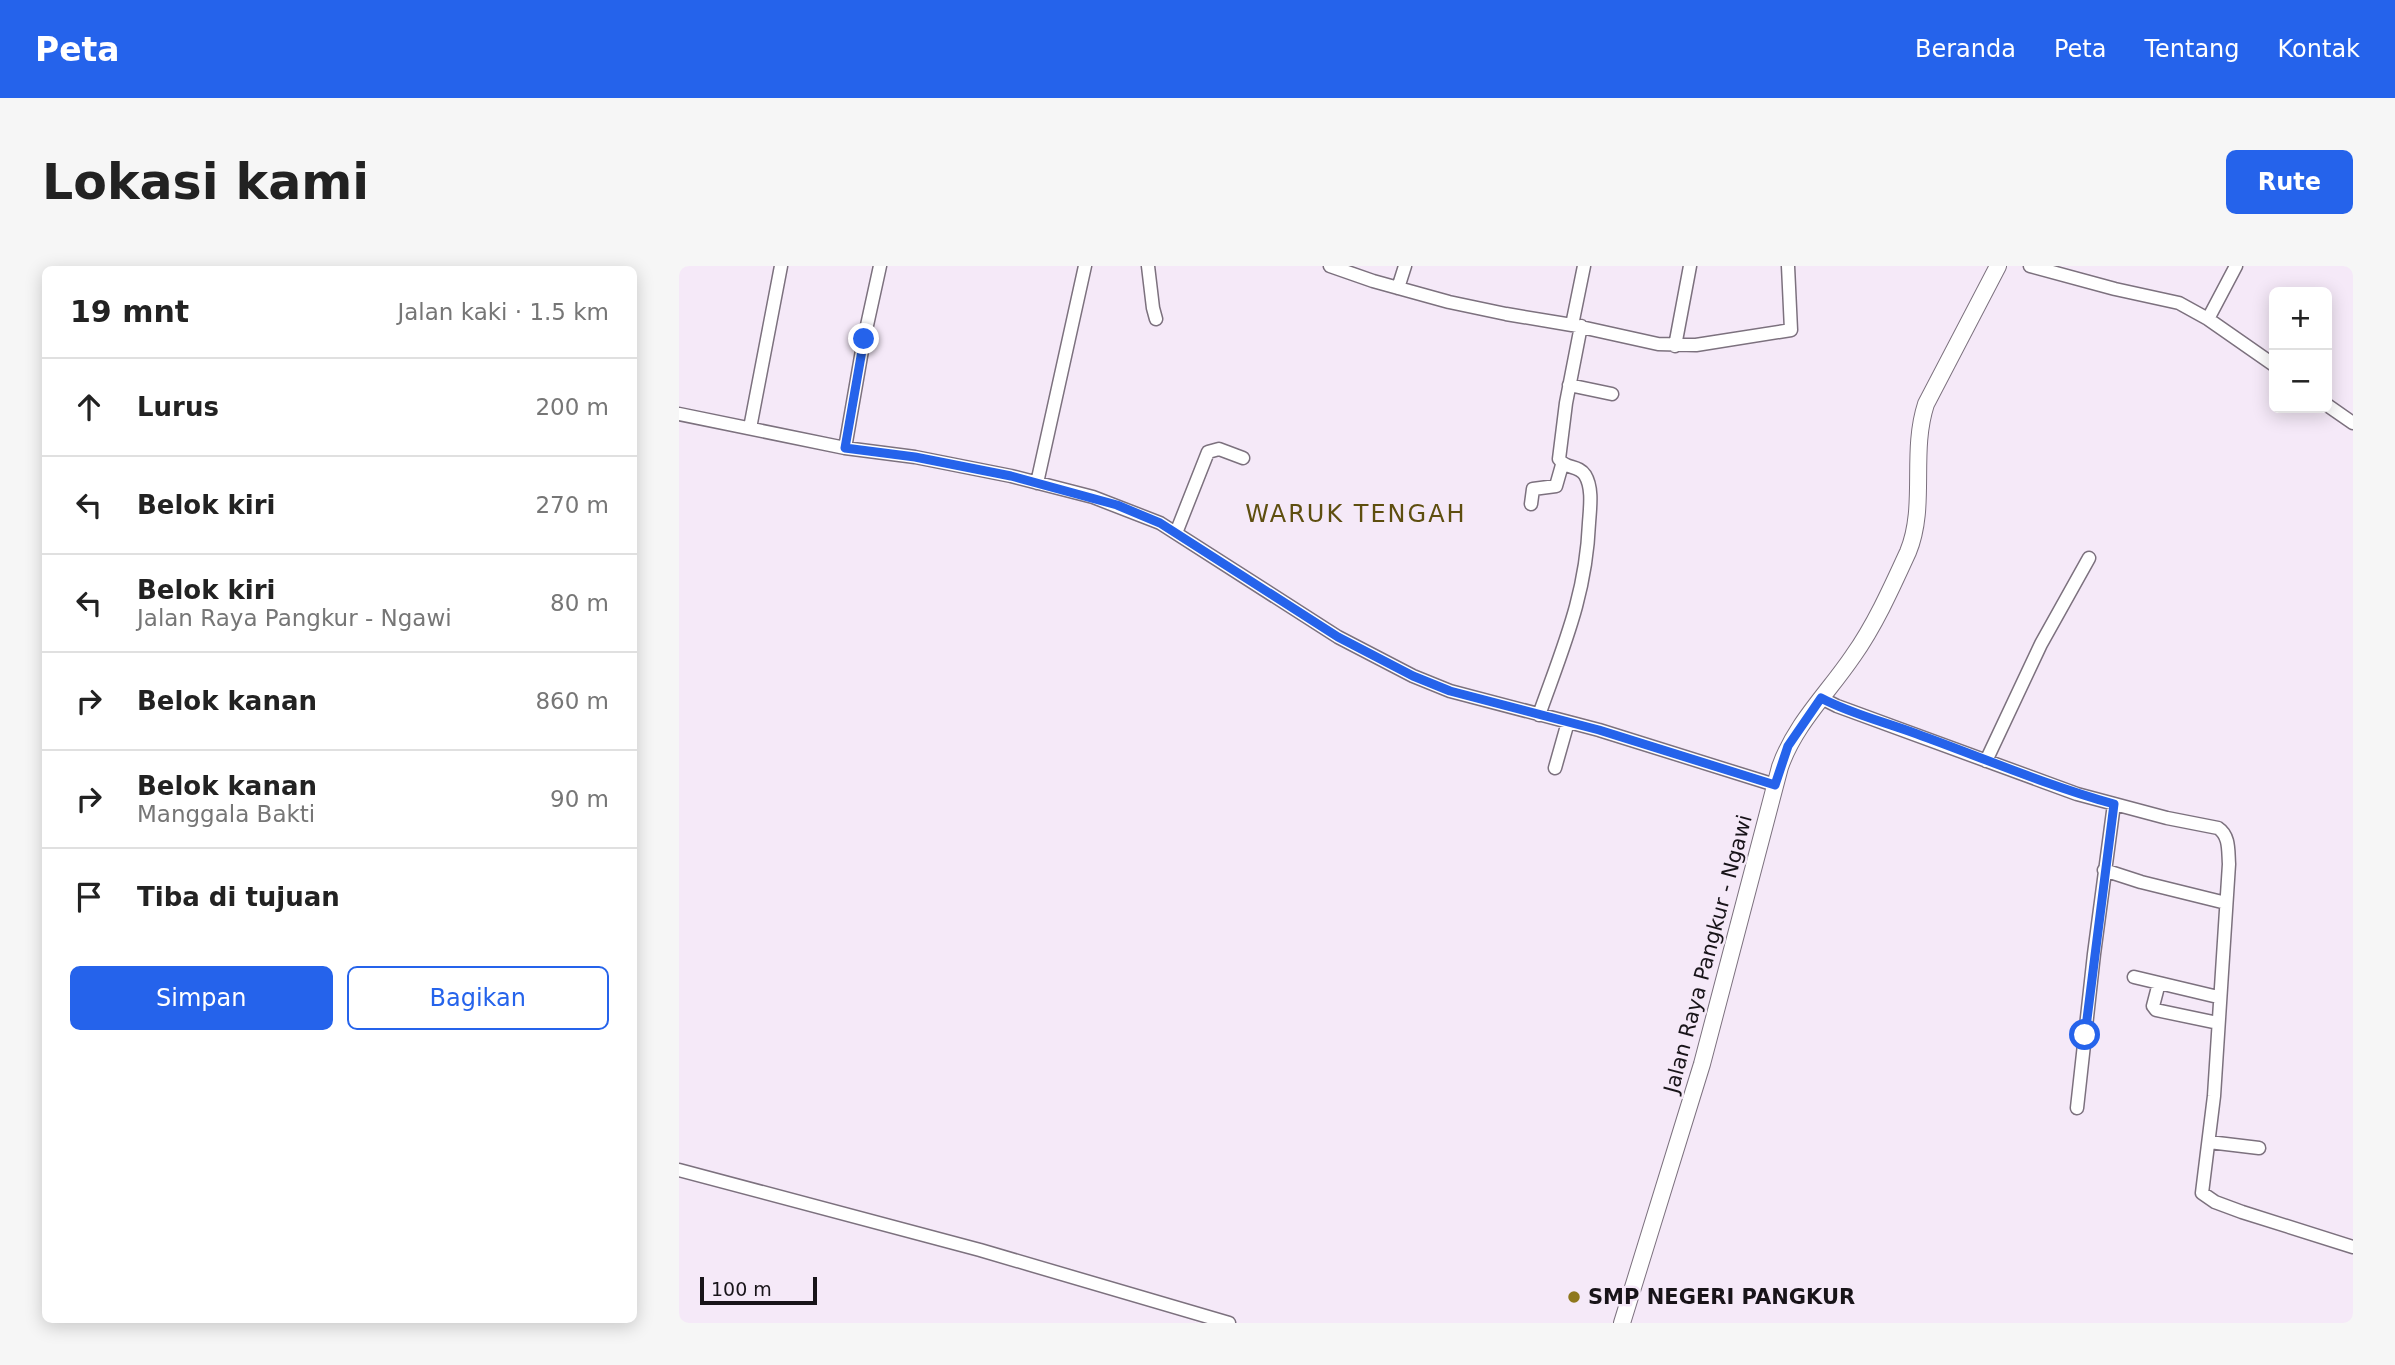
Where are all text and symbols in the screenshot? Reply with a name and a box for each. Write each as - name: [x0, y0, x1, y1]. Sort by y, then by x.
- text: Peta: [35, 30, 120, 69]
- text: Beranda: [1915, 35, 2016, 63]
- text: Peta: [2054, 35, 2106, 63]
- text: Tentang: [2144, 35, 2240, 63]
- text: Kontak: [2278, 35, 2360, 63]
- button: Rute: [2226, 150, 2353, 214]
- text: Lokasi kami: [42, 154, 369, 211]
- map controls: [2269, 287, 2332, 413]
- button: +: [2269, 287, 2332, 350]
- text: 19 mnt: [70, 294, 189, 329]
- text: Jalan kaki · 1.5 km: [397, 299, 609, 325]
- route end: [848, 323, 879, 354]
- button: −: [2269, 350, 2332, 413]
- icon: ahead: [70, 388, 108, 426]
- text: Lurus: [137, 392, 219, 422]
- text: 200 m: [535, 394, 609, 420]
- icon: left: [70, 486, 108, 524]
- text: Belok kiri: [137, 490, 276, 520]
- text: 270 m: [535, 492, 609, 518]
- district label: WARUK TENGAH: [1245, 500, 1467, 528]
- text: Belok kiri: [137, 575, 276, 605]
- icon: left: [70, 584, 108, 622]
- text: 80 m: [550, 590, 609, 616]
- text: Jalan Raya Pangkur - Ngawi: [137, 605, 452, 631]
- icon: right: [70, 682, 108, 720]
- text: Belok kanan: [137, 686, 317, 716]
- text: 860 m: [535, 688, 609, 714]
- text: Belok kanan: [137, 771, 317, 801]
- icon: right: [70, 780, 108, 818]
- text: 90 m: [550, 786, 609, 812]
- text: Manggala Bakti: [137, 801, 315, 827]
- street label: Jalan Raya Pangkur - Ngawi: [1659, 812, 1757, 1098]
- icon: arrive: [70, 878, 108, 916]
- text: Tiba di tujuan: [137, 882, 340, 912]
- button: Simpan: [70, 966, 333, 1030]
- button: Bagikan: [347, 966, 609, 1030]
- route start: [2069, 1019, 2100, 1050]
- scale bar: [700, 1274, 817, 1306]
- text: 100 m: [711, 1278, 772, 1300]
- place label: SMP NEGERI PANGKUR: [1588, 1285, 1855, 1309]
- marker: SMP NEGERI PANGKUR: [1566, 1289, 1582, 1305]

